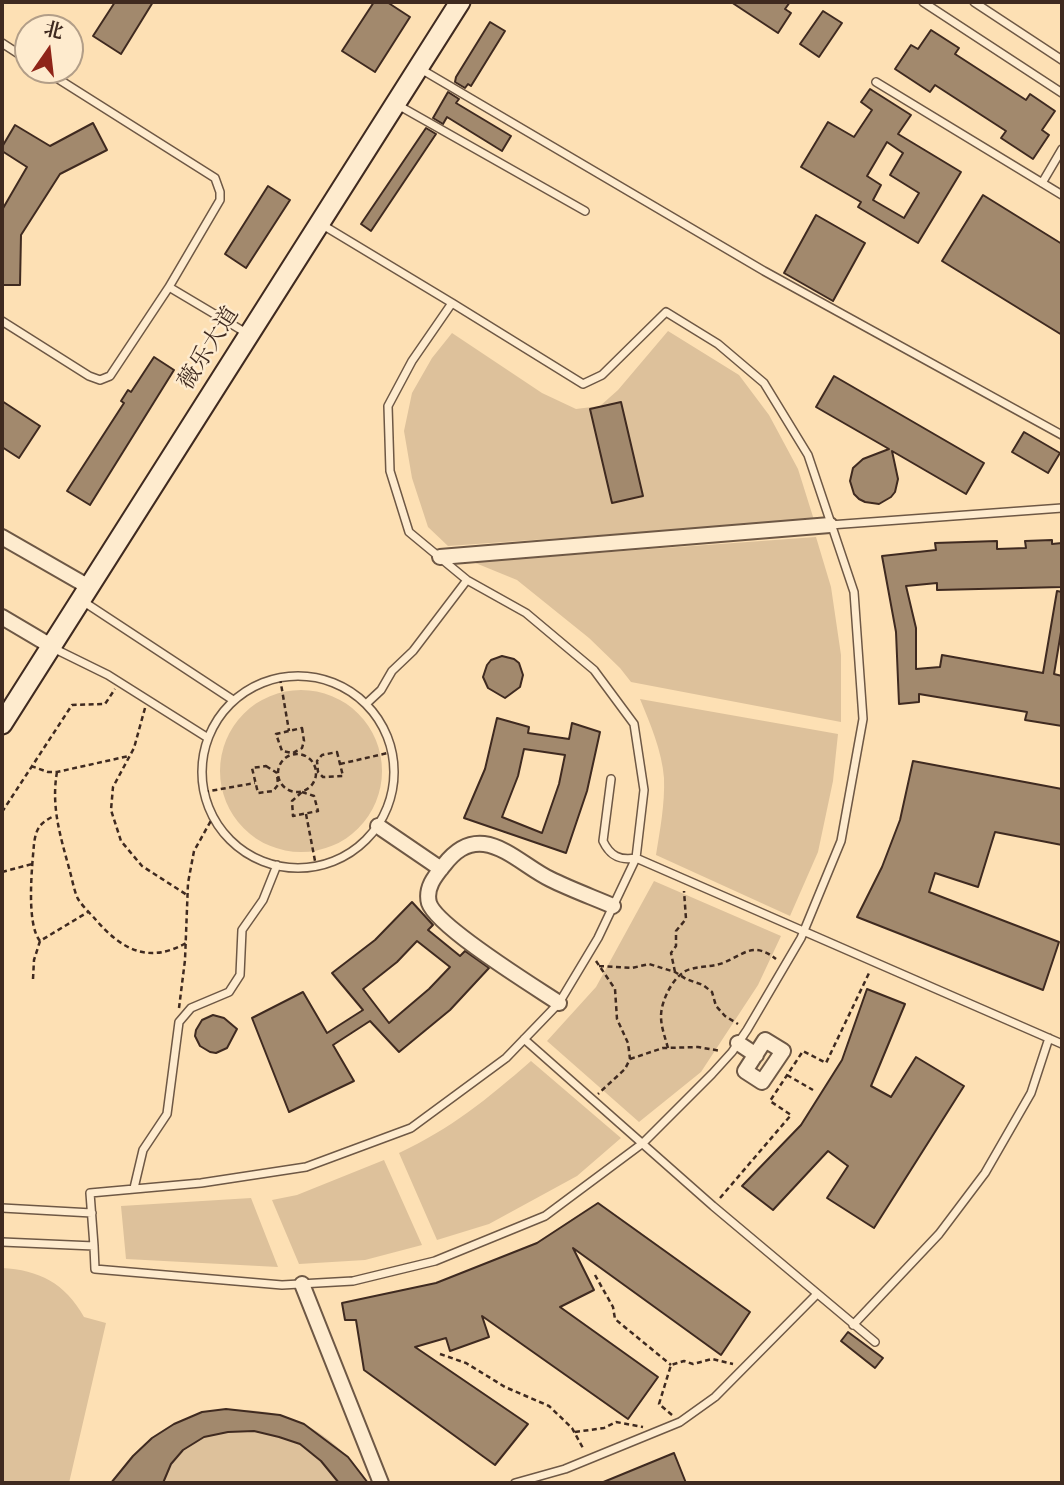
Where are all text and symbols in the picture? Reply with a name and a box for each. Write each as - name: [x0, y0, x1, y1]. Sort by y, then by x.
- north arrow: [14, 14, 84, 84]
- text: 北: [41, 17, 66, 45]
- street label: 薇乐大道: [174, 303, 246, 395]

